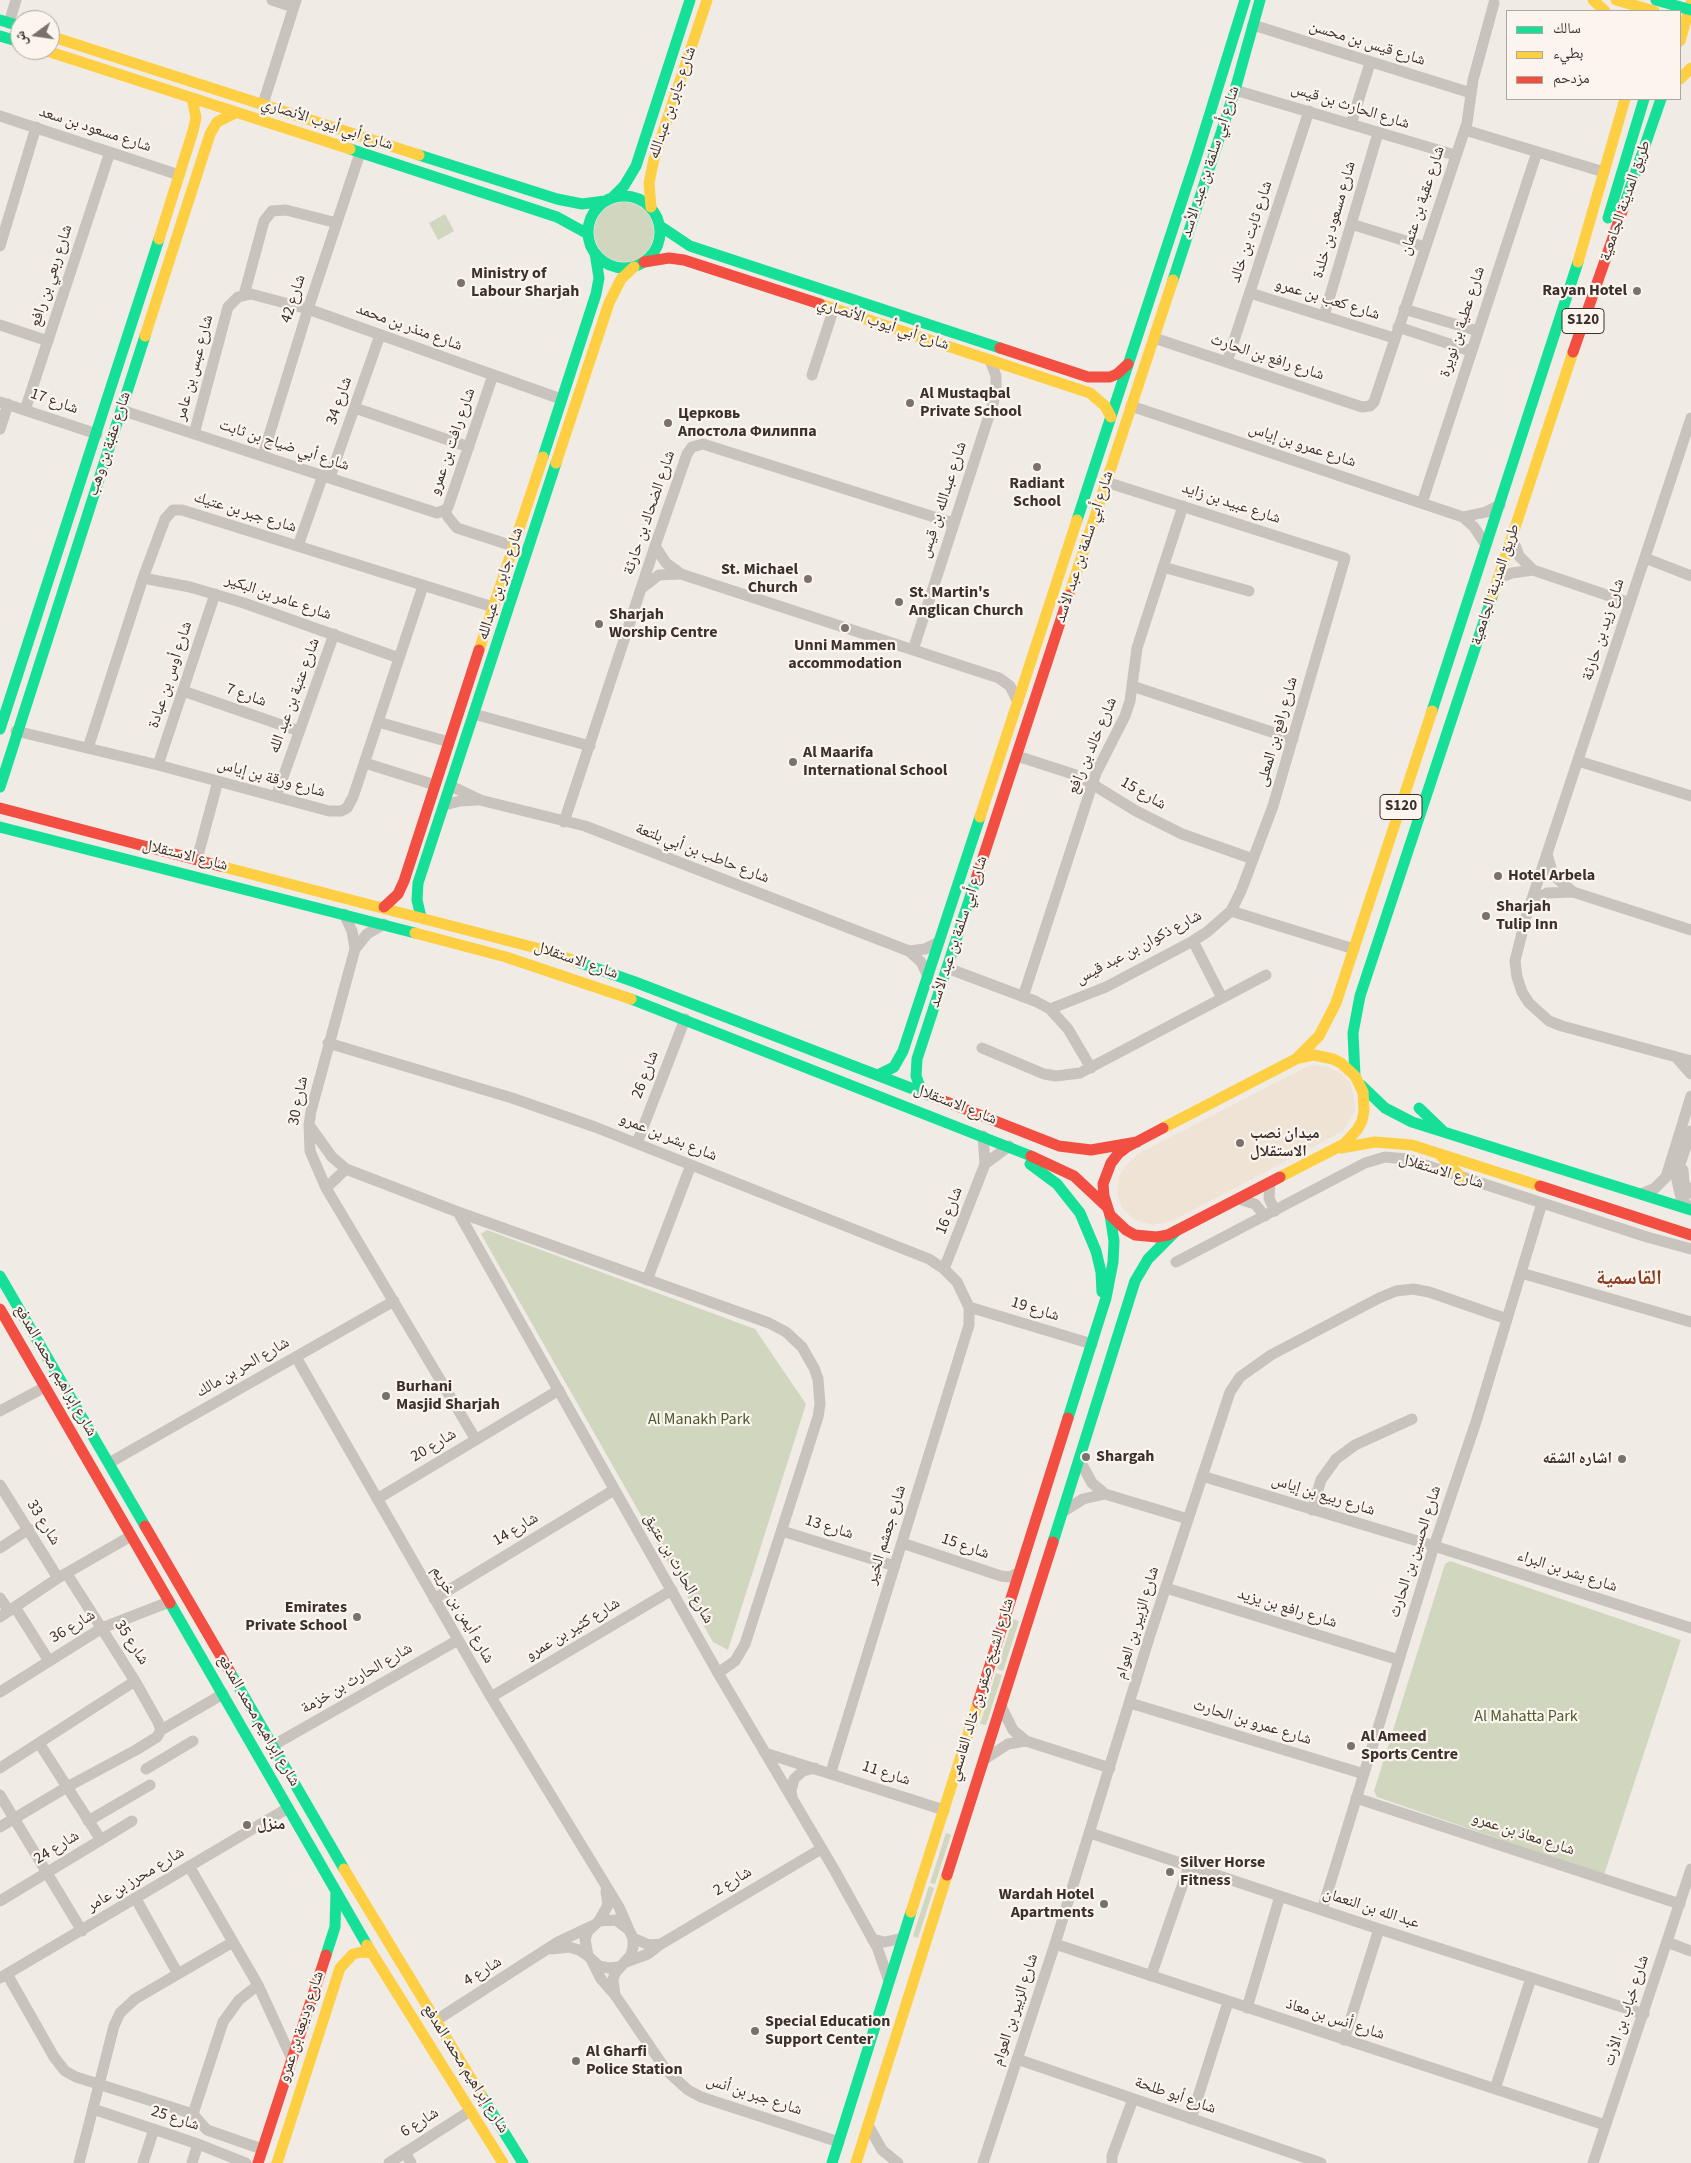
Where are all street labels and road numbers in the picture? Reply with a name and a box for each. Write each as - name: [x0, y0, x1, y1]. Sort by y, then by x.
- street label: شارع قيس بن محسن: [1307, 17, 1427, 71]
- street label: شارع جابر بن عبدالله: [645, 44, 701, 162]
- street label: شارع الحارث بن قيس: [1288, 80, 1412, 134]
- street label: شارع أبي سلمة بن عبد الأسد: [1177, 84, 1245, 240]
- street label: شارع أبي أيوب الأنصاري: [259, 95, 395, 155]
- street label: شارع مسعود بن سعد: [36, 103, 154, 157]
- street label: طريق المدينة الجامعية: [1596, 138, 1656, 264]
- street label: شارع عقبة بن عثمان: [1396, 144, 1450, 258]
- street label: شارع مسعود بن خلدة: [1309, 159, 1361, 281]
- street label: شارع ثابت بن خالد: [1226, 179, 1278, 285]
- street label: شارع ربعي بن رافع: [26, 222, 78, 330]
- street label: شارع عطية بن نويرة: [1436, 264, 1490, 380]
- street label: شارع 42: [277, 272, 311, 326]
- street label: شارع كعب بن عمرو: [1272, 275, 1382, 325]
- street label: شارع أبي أيوب الأنصاري: [815, 295, 951, 355]
- street label: شارع منذر بن محمد: [353, 300, 465, 356]
- road number: S120: [1562, 308, 1604, 334]
- street label: شارع عبس بن عامر: [172, 313, 218, 423]
- street label: شارع رافع بن الحارث: [1208, 331, 1326, 385]
- street label: شارع 34: [323, 374, 357, 428]
- street label: شارع 17: [27, 385, 81, 419]
- street label: شارع رافت بن عمرو: [426, 386, 480, 498]
- street label: شارع عقبة بن وهب: [84, 389, 136, 499]
- street label: شارع أبي ضياح بن ثابت: [216, 416, 352, 476]
- street label: شارع عمرو بن إياس: [1246, 420, 1358, 472]
- street label: شارع عبدالله بن قيس: [916, 439, 972, 561]
- street label: شارع الضحاك بن حارثة: [620, 448, 680, 578]
- street label: شارع أبي سلمة بن عبد الأسد: [1051, 469, 1119, 625]
- street label: شارع عبيد بن زايد: [1179, 479, 1283, 529]
- street label: شارع جبر بن عتيك: [191, 488, 299, 538]
- street label: طريق المدينة الجامعية: [1467, 522, 1525, 648]
- street label: شارع جابر بن عبدالله: [474, 525, 528, 643]
- street label: شارع عامر بن البكير: [222, 571, 334, 625]
- street label: شارع زيد بن حارثة: [1578, 577, 1630, 683]
- street label: شارع أوس بن عبادة: [145, 619, 197, 731]
- street label: شارع عتبة بن عبد الله: [265, 636, 325, 756]
- street label: شارع رافع بن المعلى: [1253, 675, 1303, 789]
- street label: شارع 7: [223, 680, 269, 712]
- street label: شارع خالد بن رافع: [1064, 695, 1122, 797]
- street label: شارع ورقة بن إياس: [215, 755, 327, 803]
- street label: شارع 15: [1117, 773, 1169, 815]
- road number: S120: [1380, 794, 1422, 820]
- street label: شارع حاطب بن أبي بلتعة: [632, 820, 772, 888]
- street label: شارع الاستقلال: [140, 836, 230, 876]
- street label: شارع أبي سلمة بن عبد الأسد: [925, 854, 993, 1010]
- street label: شارع ذكوان بن عبد قيس: [1073, 907, 1205, 989]
- street label: شارع الاستقلال: [532, 938, 620, 984]
- street label: شارع 26: [628, 1048, 664, 1102]
- street label: شارع 30: [285, 1075, 313, 1127]
- street label: شارع الاستقلال: [911, 1080, 999, 1130]
- street label: شارع بشر بن عمرو: [616, 1110, 720, 1166]
- street label: شارع الاستقلال: [1396, 1150, 1486, 1194]
- street label: شارع 16: [932, 1184, 968, 1238]
- street label: شارع 19: [1009, 1294, 1061, 1326]
- street label: شارع إبراهيم محمد المدفع: [10, 1302, 100, 1440]
- street label: شارع الحر بن مالك: [193, 1334, 293, 1402]
- street label: شارع 20: [408, 1425, 460, 1467]
- street label: شارع ربيع بن إياس: [1269, 1471, 1377, 1521]
- street label: شارع جعشم الخير: [863, 1483, 911, 1587]
- street label: شارع الحسين بن الحارث: [1386, 1484, 1446, 1620]
- street label: شارع 33: [22, 1497, 64, 1549]
- street label: شارع 14: [490, 1509, 542, 1551]
- street label: شارع الحارث بن عتيق: [639, 1510, 717, 1628]
- street label: شارع 13: [803, 1512, 855, 1544]
- street label: شارع 15: [938, 1530, 992, 1564]
- street label: شارع بشر بن البراء: [1514, 1547, 1620, 1597]
- street label: شارع أيمن بن خريم: [426, 1563, 498, 1667]
- street label: شارع الزبير بن العوام: [1112, 1564, 1164, 1682]
- street label: شارع رافع بن يزيد: [1235, 1585, 1339, 1633]
- street label: شارع كثير بن عمرو: [522, 1594, 624, 1666]
- street label: شارع الشيخ صقر بن خالد القاسمي: [945, 1596, 1019, 1784]
- street label: شارع 36: [47, 1606, 99, 1648]
- street label: شارع 35: [109, 1617, 153, 1669]
- street label: شارع الحارث بن خزمة: [298, 1639, 416, 1719]
- street label: شارع إبراهيم محمد المدفع: [213, 1652, 303, 1790]
- street label: شارع عمرو بن الحارث: [1190, 1696, 1314, 1750]
- street label: شارع 11: [859, 1757, 913, 1791]
- street label: شارع معاذ بن عمرو: [1469, 1809, 1577, 1861]
- street label: شارع 24: [31, 1827, 83, 1869]
- street label: شارع محرز بن عامر: [84, 1843, 188, 1917]
- street label: شارع 2: [710, 1863, 756, 1901]
- street label: عبد الله بن النعمان: [1320, 1884, 1422, 1934]
- street label: شارع الزبير بن العوام: [989, 1951, 1043, 2069]
- street label: شارع 4: [460, 1953, 506, 1991]
- street label: شارع خباب بن الأرت: [1600, 1953, 1654, 2069]
- street label: شارع وديعة بن عمرو: [275, 1969, 329, 2085]
- street label: شارع أنس بن معاذ: [1283, 1995, 1387, 2045]
- street label: شارع إبراهيم محمد المدفع: [417, 2001, 513, 2137]
- street label: شارع جبر بن أنس: [704, 2071, 804, 2121]
- street label: شارع أبو طلحة: [1132, 2073, 1218, 2119]
- street label: شارع 25: [148, 2102, 202, 2136]
- street label: شارع 6: [397, 2104, 443, 2142]

